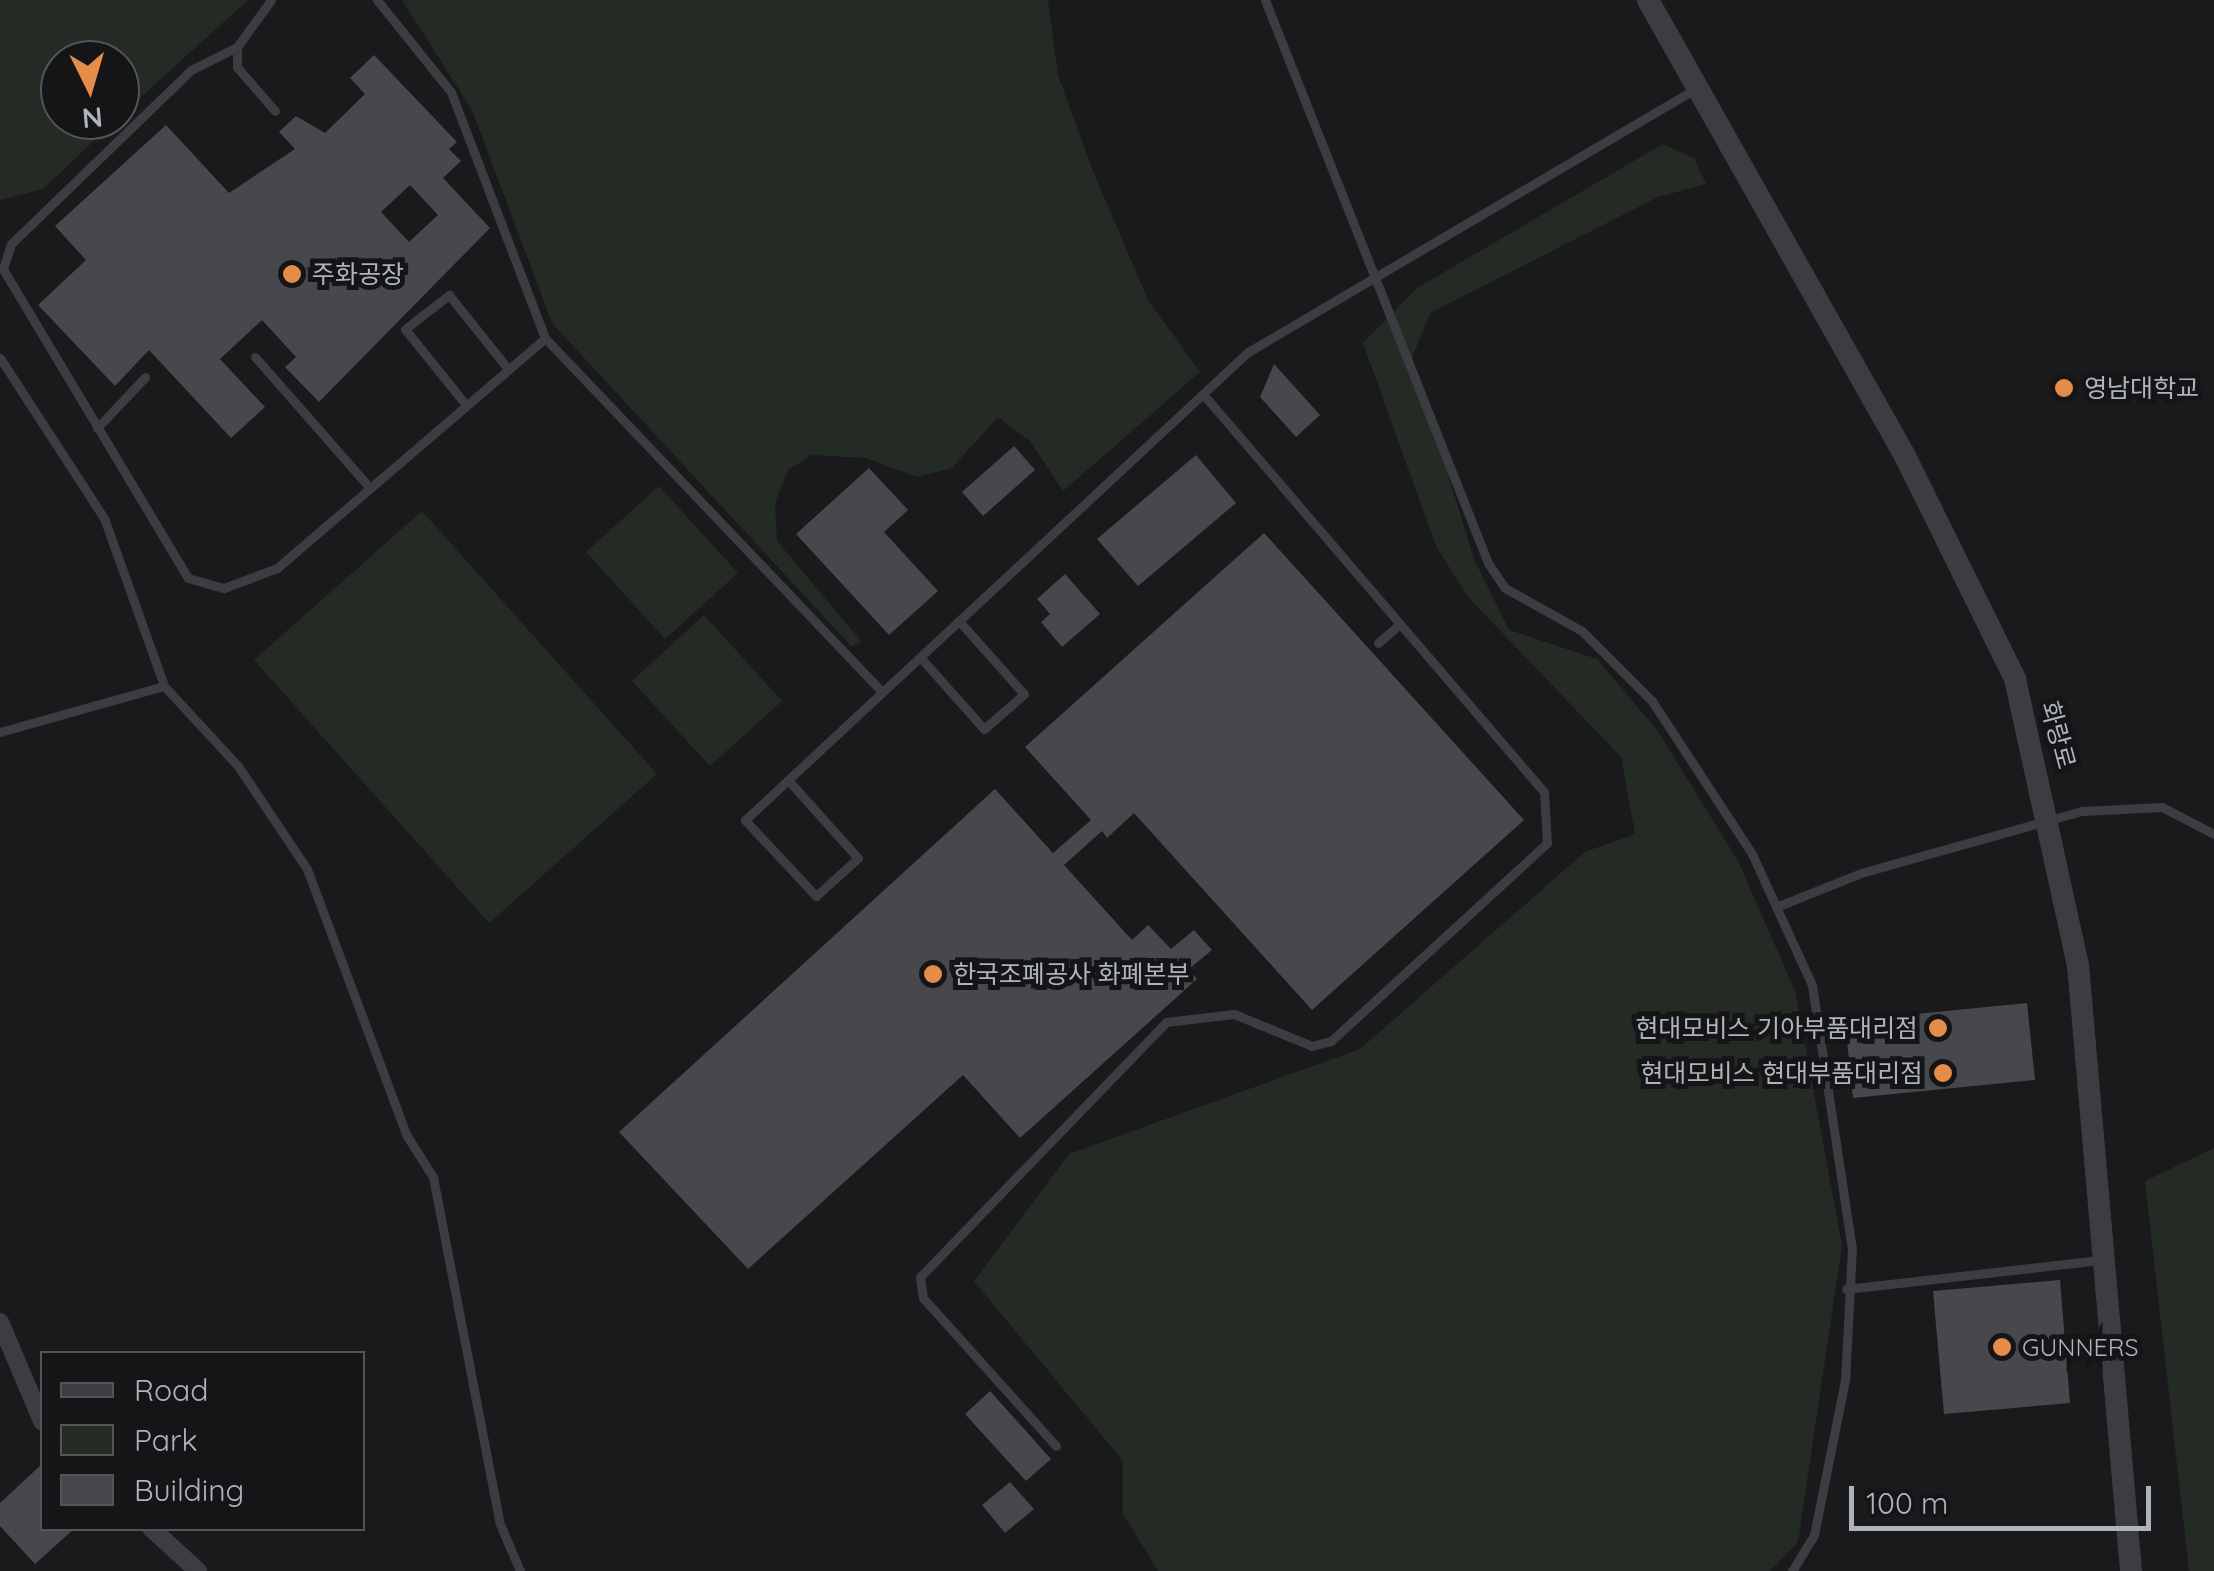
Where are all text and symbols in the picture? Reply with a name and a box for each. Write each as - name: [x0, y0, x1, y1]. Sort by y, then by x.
- north arrow: [40, 40, 140, 140]
- text: N: [81, 100, 104, 137]
- place label: 주화공장: [312, 259, 404, 289]
- marker: 주화공장: [281, 263, 303, 285]
- place label: 영남대학교: [2084, 373, 2199, 403]
- marker: 영남대학교: [2053, 377, 2075, 399]
- street label: 화랑로: [2035, 698, 2081, 772]
- place label: 한국조폐공사 화폐본부: [953, 959, 1190, 989]
- marker: 한국조폐공사 화폐본부: [922, 963, 944, 985]
- place label: 현대모비스 기아부품대리점: [1635, 1013, 1918, 1043]
- marker: 현대모비스 기아부품대리점: [1927, 1017, 1949, 1039]
- place label: 현대모비스 현대부품대리점: [1640, 1058, 1923, 1088]
- marker: 현대모비스 현대부품대리점: [1932, 1062, 1954, 1084]
- place label: GUNNERS: [2022, 1332, 2139, 1362]
- marker: GUNNERS: [1991, 1336, 2013, 1358]
- legend: [40, 1351, 365, 1531]
- text: Road: [134, 1371, 208, 1409]
- text: Park: [134, 1421, 198, 1459]
- scale bar: [1854, 1466, 2156, 1528]
- text: Building: [134, 1471, 244, 1509]
- text: 100 m: [1866, 1484, 1948, 1522]

